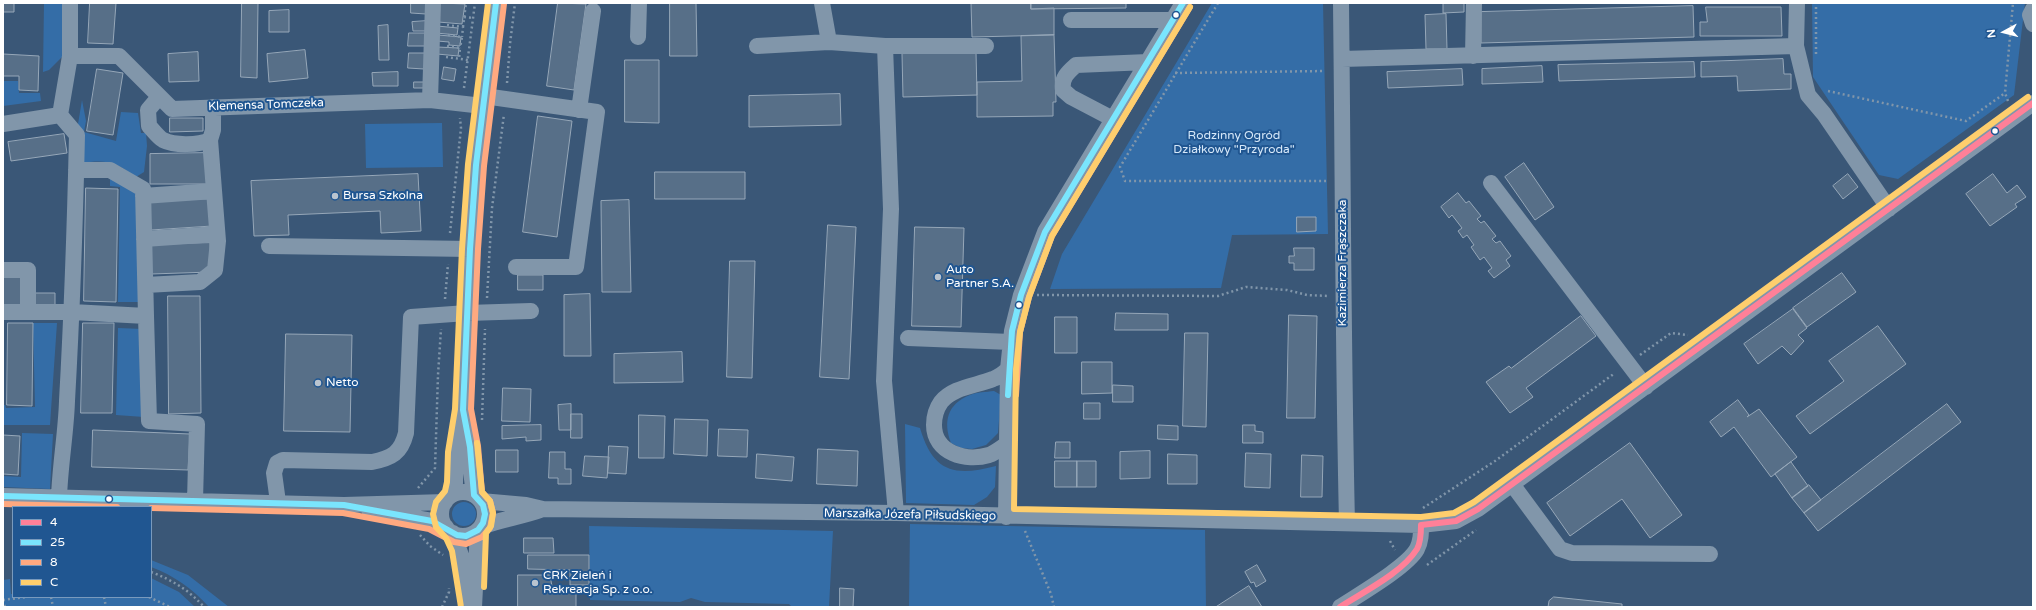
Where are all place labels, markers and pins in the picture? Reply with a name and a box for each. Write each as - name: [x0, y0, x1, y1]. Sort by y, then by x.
- unlabelled marker: [1171, 10, 1181, 20]
- unlabelled marker: [1990, 126, 2000, 136]
- place label: Bursa Szkolna: [343, 189, 423, 203]
- marker: Bursa Szkolna: [330, 191, 340, 201]
- place label: Auto Partner S.A.: [946, 263, 1014, 291]
- marker: Auto Partner S.A.: [933, 272, 943, 282]
- unlabelled marker: [1014, 300, 1024, 310]
- place label: Netto: [326, 376, 359, 390]
- marker: Netto: [313, 378, 323, 388]
- unlabelled marker: [104, 494, 114, 504]
- place label: CRK Zieleń i Rekreacja Sp. z o.o.: [543, 569, 653, 597]
- marker: CRK Zieleń i Rekreacja Sp. z o.o.: [530, 578, 540, 588]

